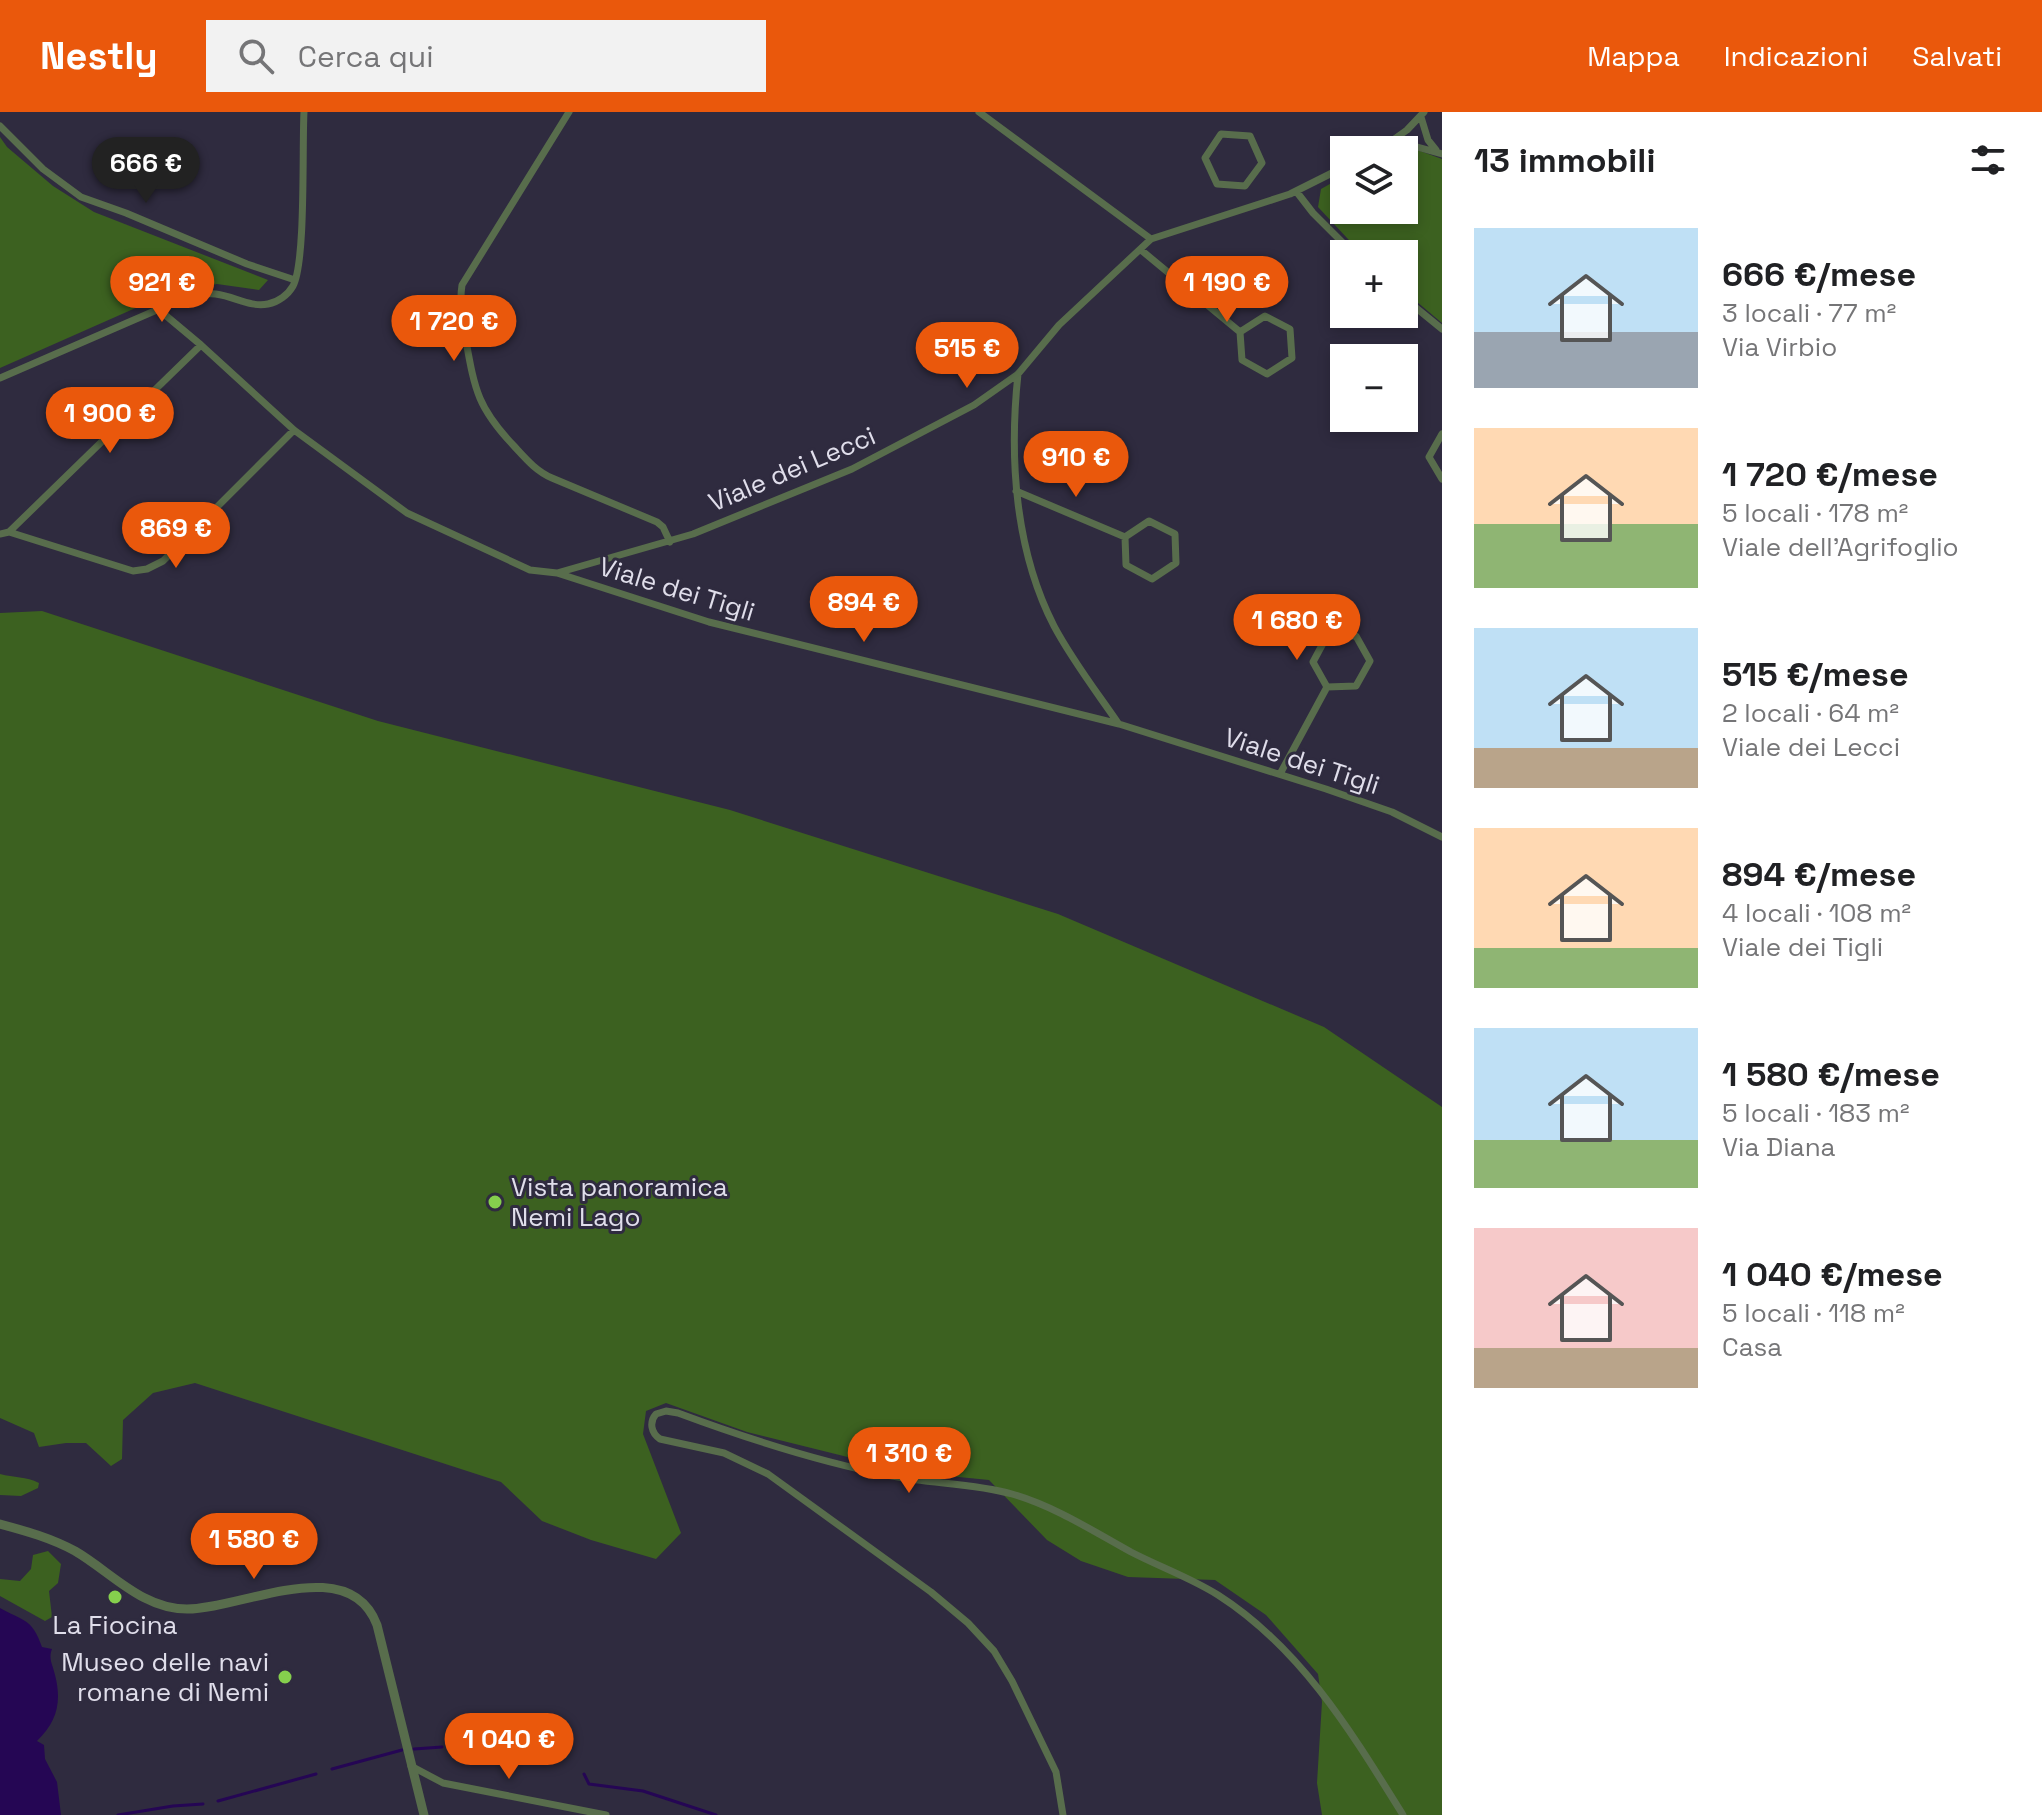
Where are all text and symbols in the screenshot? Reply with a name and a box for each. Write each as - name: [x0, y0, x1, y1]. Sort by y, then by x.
- search box: [206, 20, 766, 92]
- text: Nestly: [40, 32, 158, 80]
- icon: search: [234, 34, 278, 78]
- text: Cerca qui: [298, 37, 434, 76]
- text: Mappa: [1587, 38, 1680, 74]
- text: Indicazioni: [1724, 38, 1868, 74]
- text: Salvati: [1912, 38, 2002, 74]
- map controls: [1330, 136, 1418, 432]
- button: layers: [1330, 136, 1418, 224]
- pin: 666 €: [90, 137, 202, 205]
- icon: filters: [1966, 138, 2010, 182]
- text: 13 immobili: [1474, 139, 1655, 182]
- text: 666 €: [110, 146, 182, 180]
- button: +: [1330, 240, 1418, 328]
- text: 666 €/mese: [1722, 253, 1916, 296]
- pin: 921 €: [106, 256, 218, 324]
- pin: 1 190 €: [1153, 256, 1301, 324]
- icon: home: [1538, 260, 1634, 356]
- text: 921 €: [128, 265, 196, 299]
- text: 1 190 €: [1183, 265, 1271, 299]
- pin: 1 720 €: [380, 295, 528, 363]
- text: 3 locali · 77 m²: [1722, 296, 1896, 330]
- text: 1 720 €: [409, 304, 499, 338]
- pin: 515 €: [911, 322, 1023, 390]
- text: Via Virbio: [1722, 330, 1837, 364]
- text: 515 €: [934, 331, 1000, 365]
- button: −: [1330, 344, 1418, 432]
- pin: 1 900 €: [36, 387, 184, 455]
- text: 1 900 €: [64, 396, 156, 430]
- street label: Viale dei Lecci: [703, 419, 881, 519]
- pin: 910 €: [1020, 431, 1132, 499]
- text: 910 €: [1042, 440, 1110, 474]
- text: 1 720 €/mese: [1722, 453, 1938, 496]
- icon: home: [1538, 460, 1634, 556]
- text: 5 locali · 178 m²: [1722, 496, 1908, 530]
- pin: 869 €: [120, 502, 232, 570]
- text: 869 €: [140, 511, 212, 545]
- text: Viale dell'Agrifoglio: [1722, 530, 1959, 564]
- street label: Viale dei Tigli: [595, 549, 759, 629]
- pin: 894 €: [808, 576, 920, 644]
- text: 894 €: [828, 585, 900, 619]
- pin: 1 680 €: [1223, 594, 1371, 662]
- text: 1 680 €: [1251, 603, 1343, 637]
- text: 515 €/mese: [1722, 653, 1909, 696]
- icon: home: [1538, 660, 1634, 756]
- text: 2 locali · 64 m²: [1722, 696, 1899, 730]
- street label: Viale dei Tigli: [1220, 720, 1384, 802]
- text: Viale dei Lecci: [1722, 730, 1900, 764]
- text: 894 €/mese: [1722, 853, 1916, 896]
- icon: home: [1538, 860, 1634, 956]
- text: 4 locali · 108 m²: [1722, 896, 1911, 930]
- text: Viale dei Tigli: [1722, 930, 1883, 964]
- text: 1 580 €/mese: [1722, 1053, 1940, 1096]
- icon: home: [1538, 1060, 1634, 1156]
- text: 5 locali · 183 m²: [1722, 1096, 1910, 1130]
- text: Via Diana: [1722, 1130, 1836, 1164]
- place label: Vista panoramica Nemi Lago: [511, 1170, 728, 1234]
- marker: Vista panoramica Nemi Lago: [486, 1193, 504, 1211]
- text: 1 040 €/mese: [1722, 1253, 1943, 1296]
- icon: home: [1538, 1260, 1634, 1356]
- text: 5 locali · 118 m²: [1722, 1296, 1905, 1330]
- text: Casa: [1722, 1330, 1782, 1364]
- pin: 1 310 €: [835, 1427, 983, 1495]
- text: 1 310 €: [866, 1436, 952, 1470]
- pin: 1 580 €: [180, 1513, 328, 1581]
- text: 1 580 €: [209, 1522, 299, 1556]
- marker: La Fiocina: [106, 1588, 124, 1606]
- place label: La Fiocina: [52, 1608, 178, 1642]
- place label: Museo delle navi romane di Nemi: [61, 1645, 269, 1709]
- marker: Museo delle navi romane di Nemi: [276, 1668, 294, 1686]
- pin: 1 040 €: [435, 1713, 583, 1781]
- text: 1 040 €: [463, 1722, 555, 1756]

